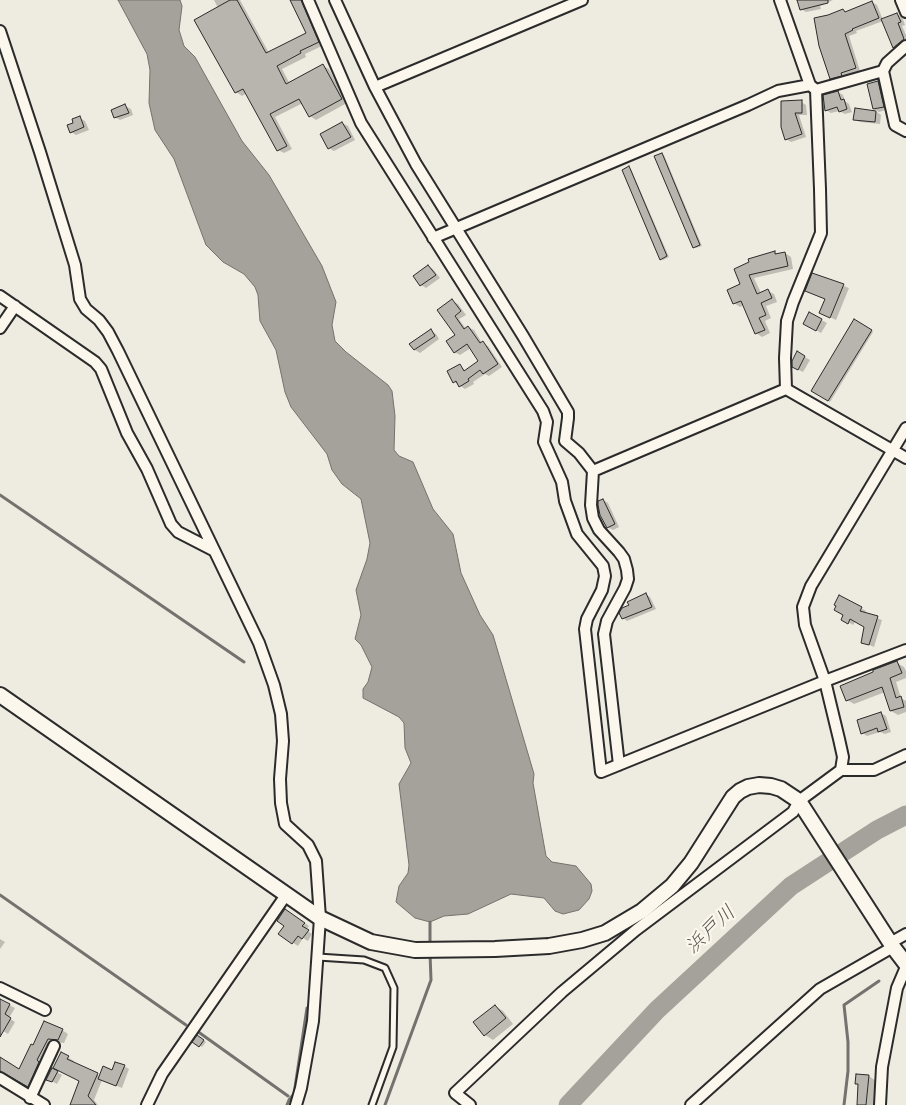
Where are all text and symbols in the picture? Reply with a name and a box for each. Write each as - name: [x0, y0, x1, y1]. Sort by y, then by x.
- water label: 浜戸川: [681, 901, 741, 959]

